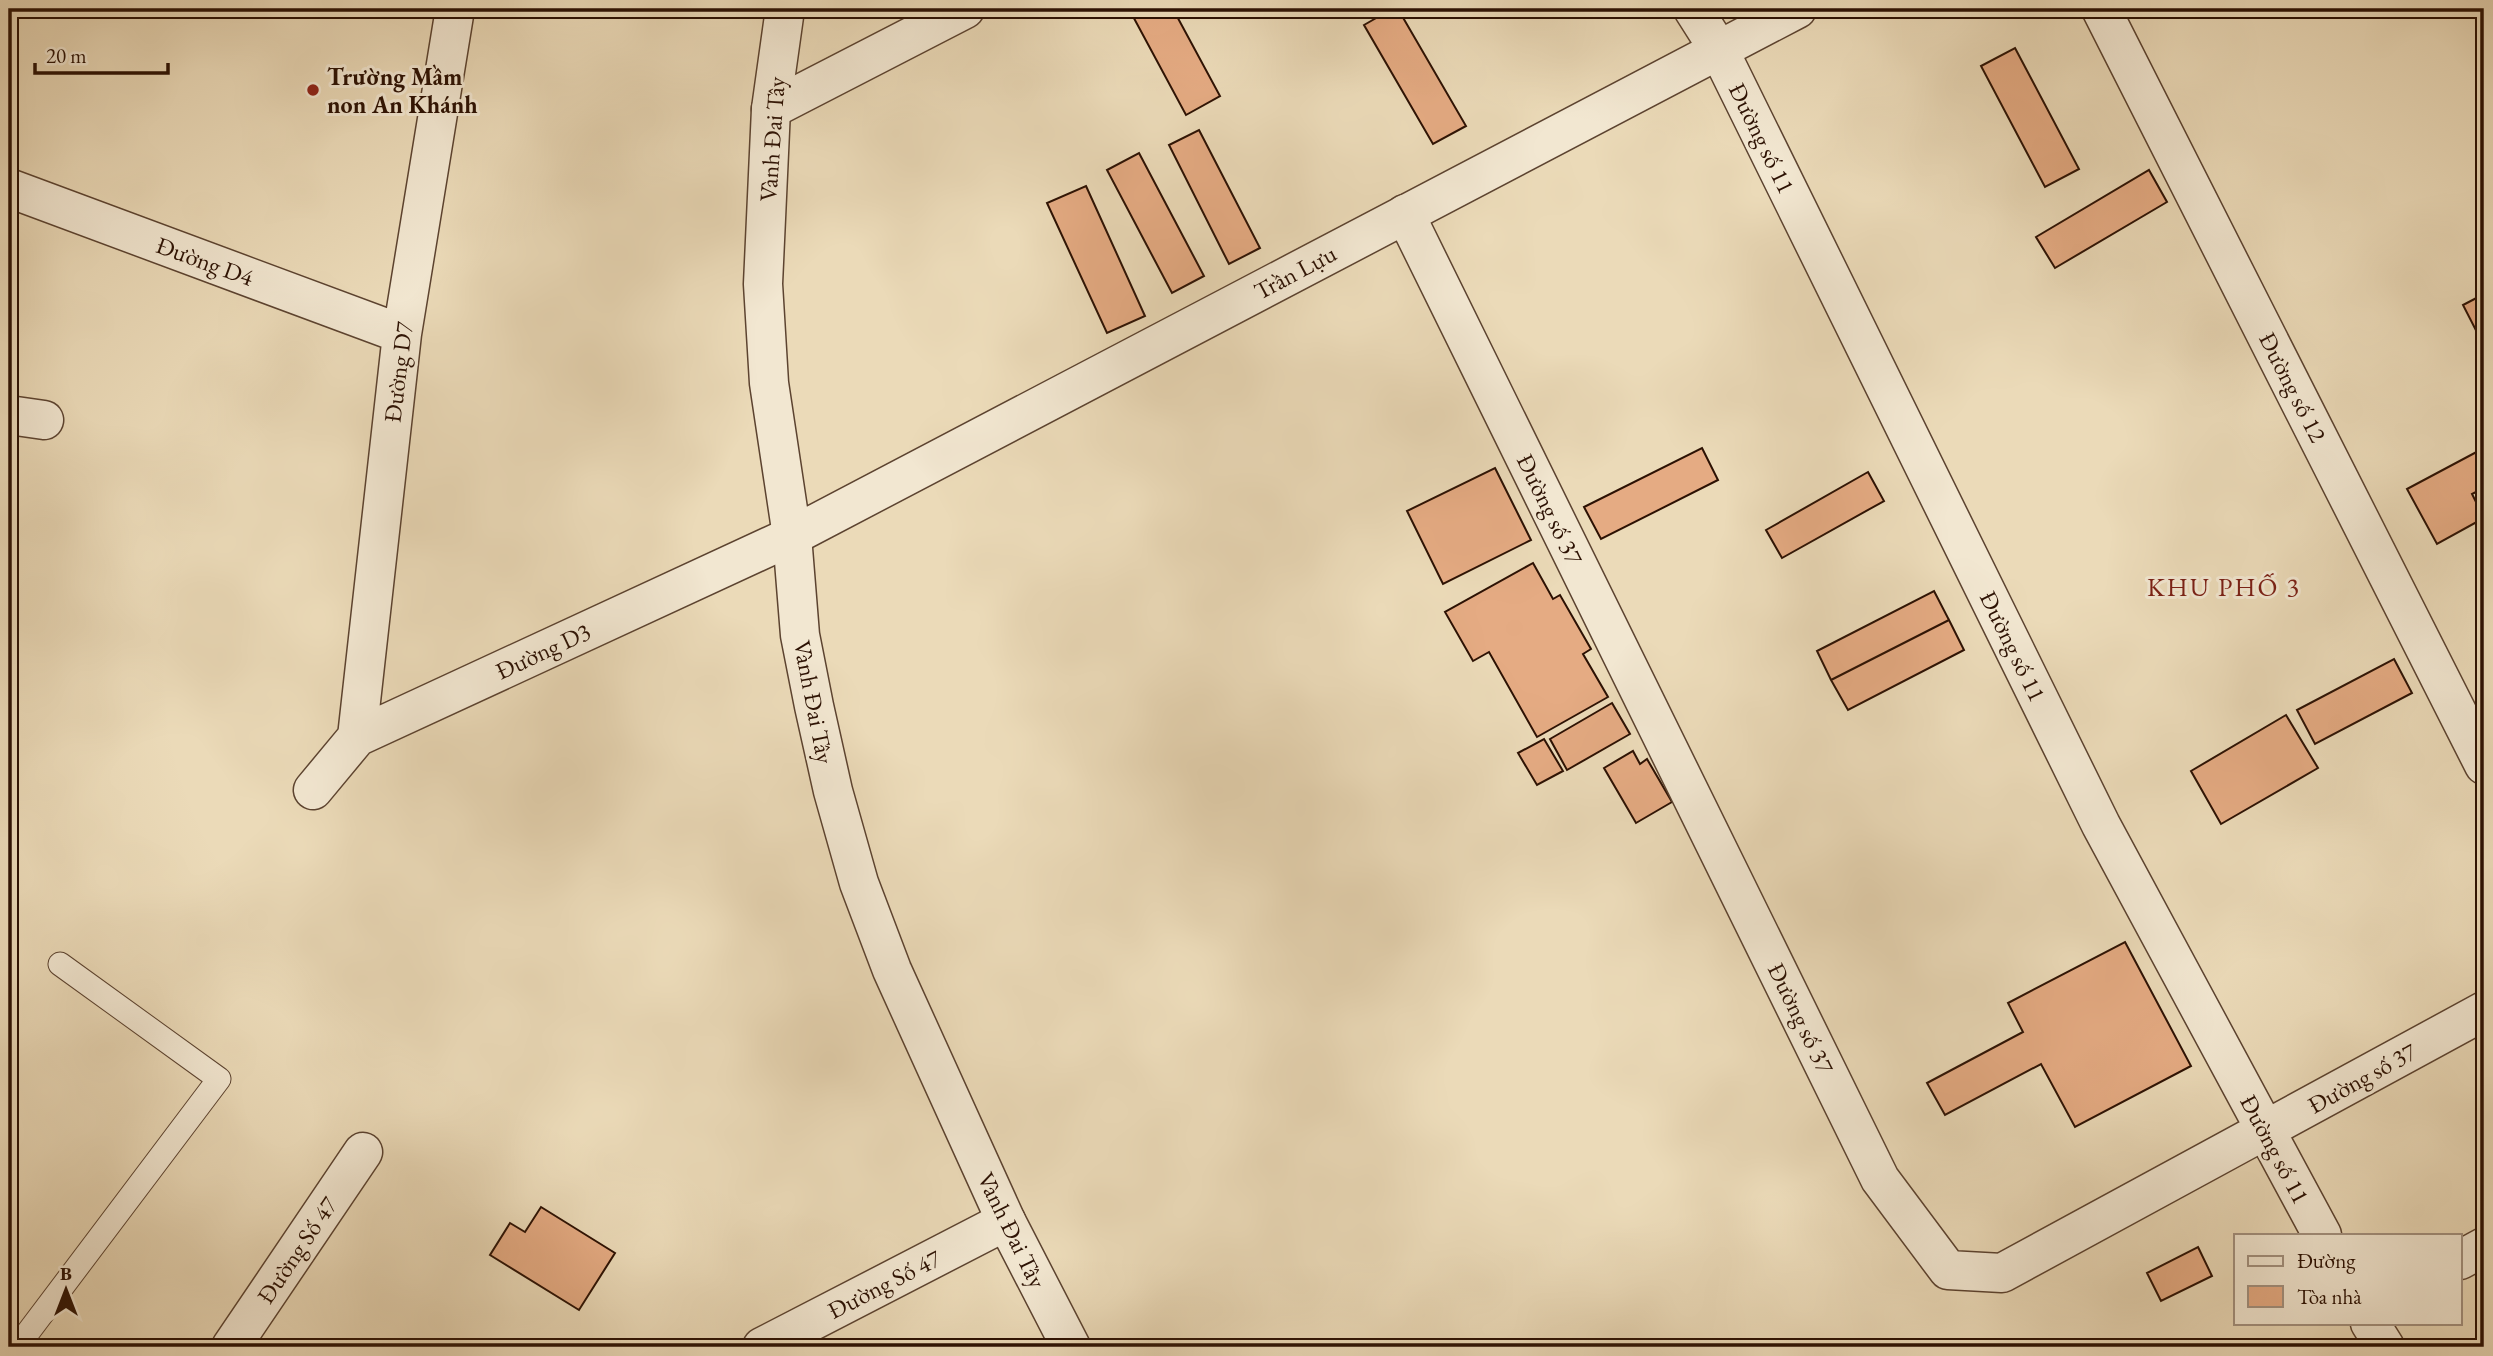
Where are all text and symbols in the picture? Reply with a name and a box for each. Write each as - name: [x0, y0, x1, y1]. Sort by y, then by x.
- scale bar: [35, 32, 168, 76]
- text: 20 m: [46, 42, 87, 69]
- place label: Trường Mầm non An Khánh: [327, 61, 478, 120]
- street label: Vành Đai Tây: [752, 75, 792, 202]
- street label: Đường số 11: [1722, 78, 1802, 198]
- marker: Trường Mầm non An Khánh: [305, 82, 321, 98]
- street label: Đường D4: [152, 229, 258, 293]
- street label: Trần Lựu: [1248, 237, 1342, 307]
- street label: Đường D7: [376, 319, 420, 424]
- street label: Đường số 12: [2252, 327, 2334, 448]
- street label: Đường số 37: [1510, 449, 1590, 570]
- district label: KHU PHỐ 3: [2147, 570, 2301, 604]
- street label: Đường số 11: [1973, 586, 2053, 706]
- street label: Đường D3: [491, 616, 595, 686]
- street label: Vành Đai Tây: [787, 638, 841, 767]
- street label: Đường số 37: [1761, 958, 1841, 1079]
- street label: Đường số 37: [2302, 1035, 2422, 1120]
- street label: Đường số 11: [2233, 1089, 2317, 1209]
- street label: Vành Đai Tây: [971, 1167, 1054, 1293]
- street label: Đường Số 47: [250, 1190, 344, 1309]
- legend: [2234, 1234, 2462, 1324]
- street label: Đường Số 47: [822, 1242, 946, 1326]
- text: Đường: [2297, 1247, 2356, 1274]
- north arrow: [32, 1254, 102, 1324]
- text: B: [60, 1261, 72, 1286]
- text: Tòa nhà: [2297, 1283, 2362, 1310]

